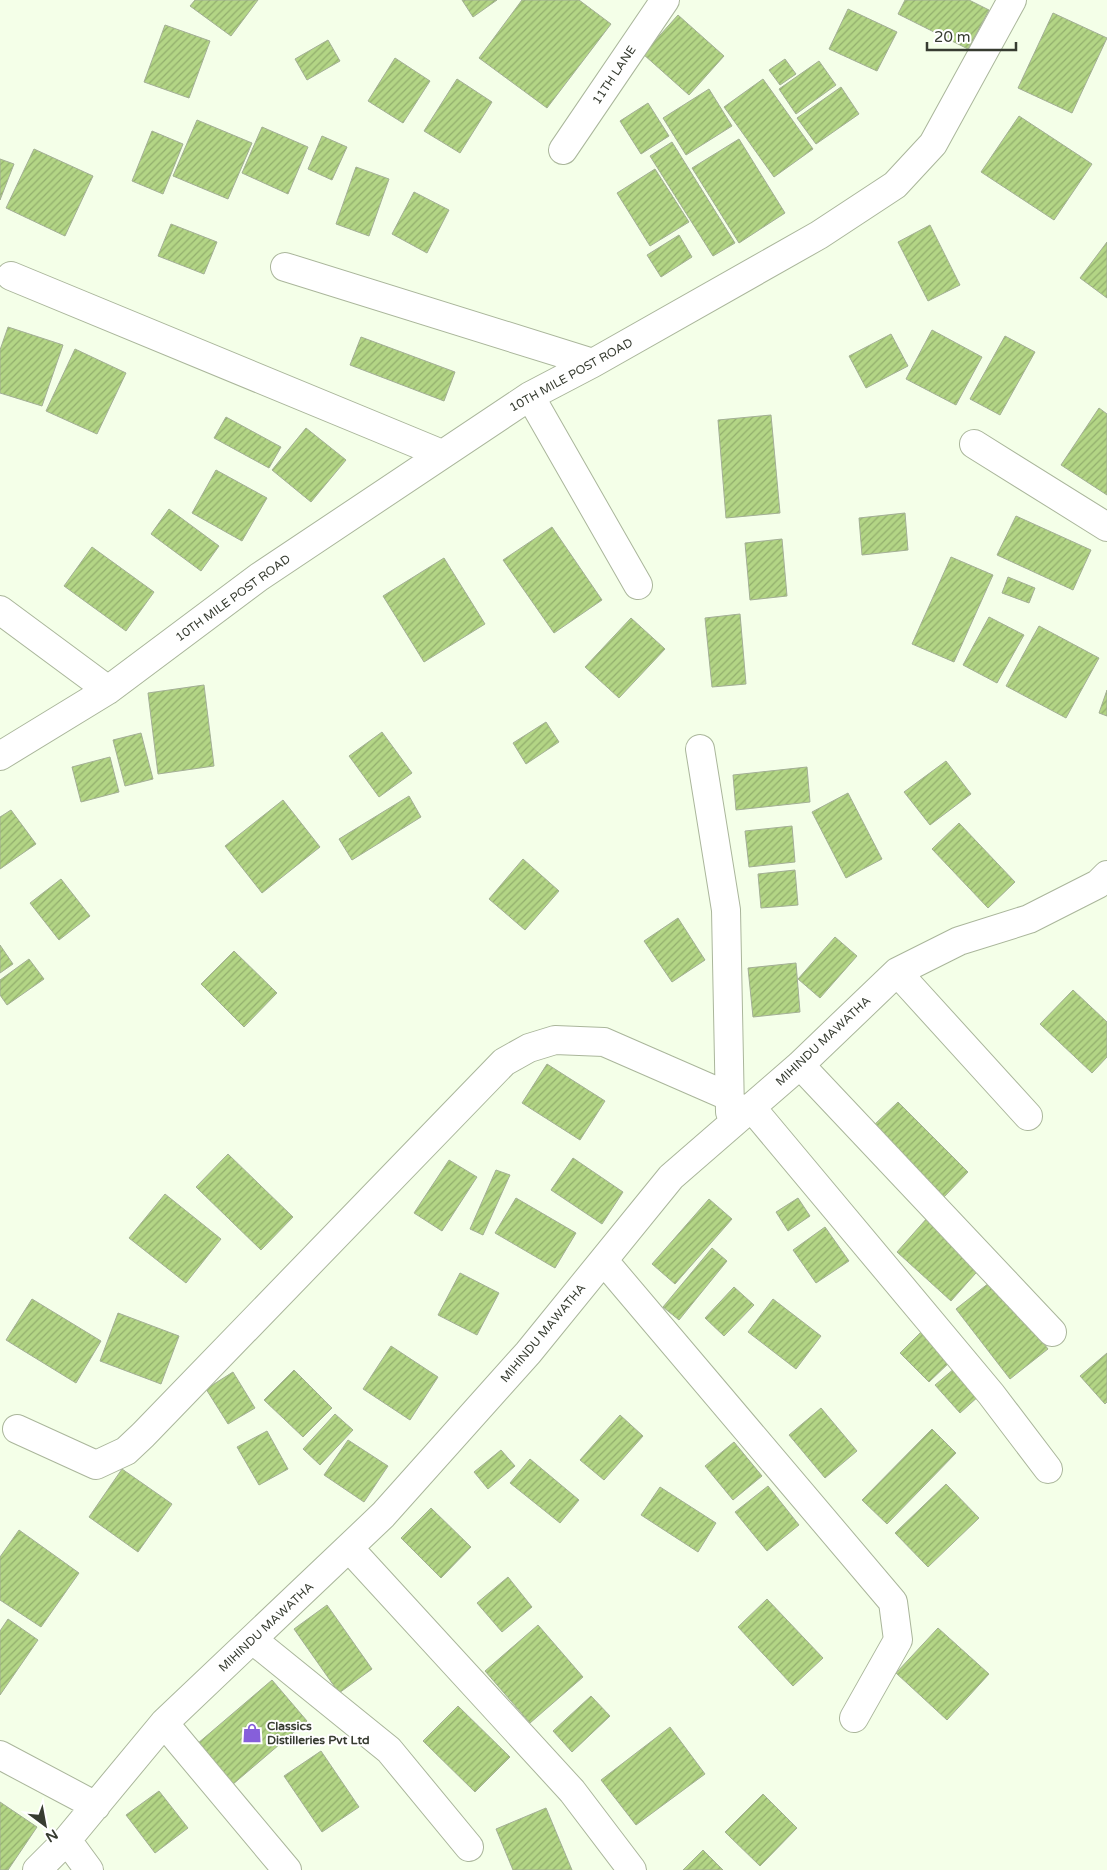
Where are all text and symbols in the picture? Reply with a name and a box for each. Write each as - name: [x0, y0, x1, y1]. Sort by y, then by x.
- scale bar: [927, 20, 1016, 52]
- text: 20 m: [934, 28, 971, 46]
- street label: 11TH LANE: [589, 43, 639, 107]
- street label: 10TH MILE POST ROAD: [507, 335, 635, 415]
- street label: 10TH MILE POST ROAD: [173, 552, 293, 644]
- street label: MIHINDU MAWATHA: [773, 993, 873, 1089]
- street label: MIHINDU MAWATHA: [498, 1281, 588, 1385]
- street label: MIHINDU MAWATHA: [216, 1579, 316, 1675]
- place label: Classics Distilleries Pvt Ltd: [267, 1719, 370, 1747]
- shop icon: Classics Distilleries Pvt Ltd: [241, 1722, 263, 1744]
- north arrow: [20, 1800, 70, 1850]
- text: N: [42, 1825, 61, 1846]

